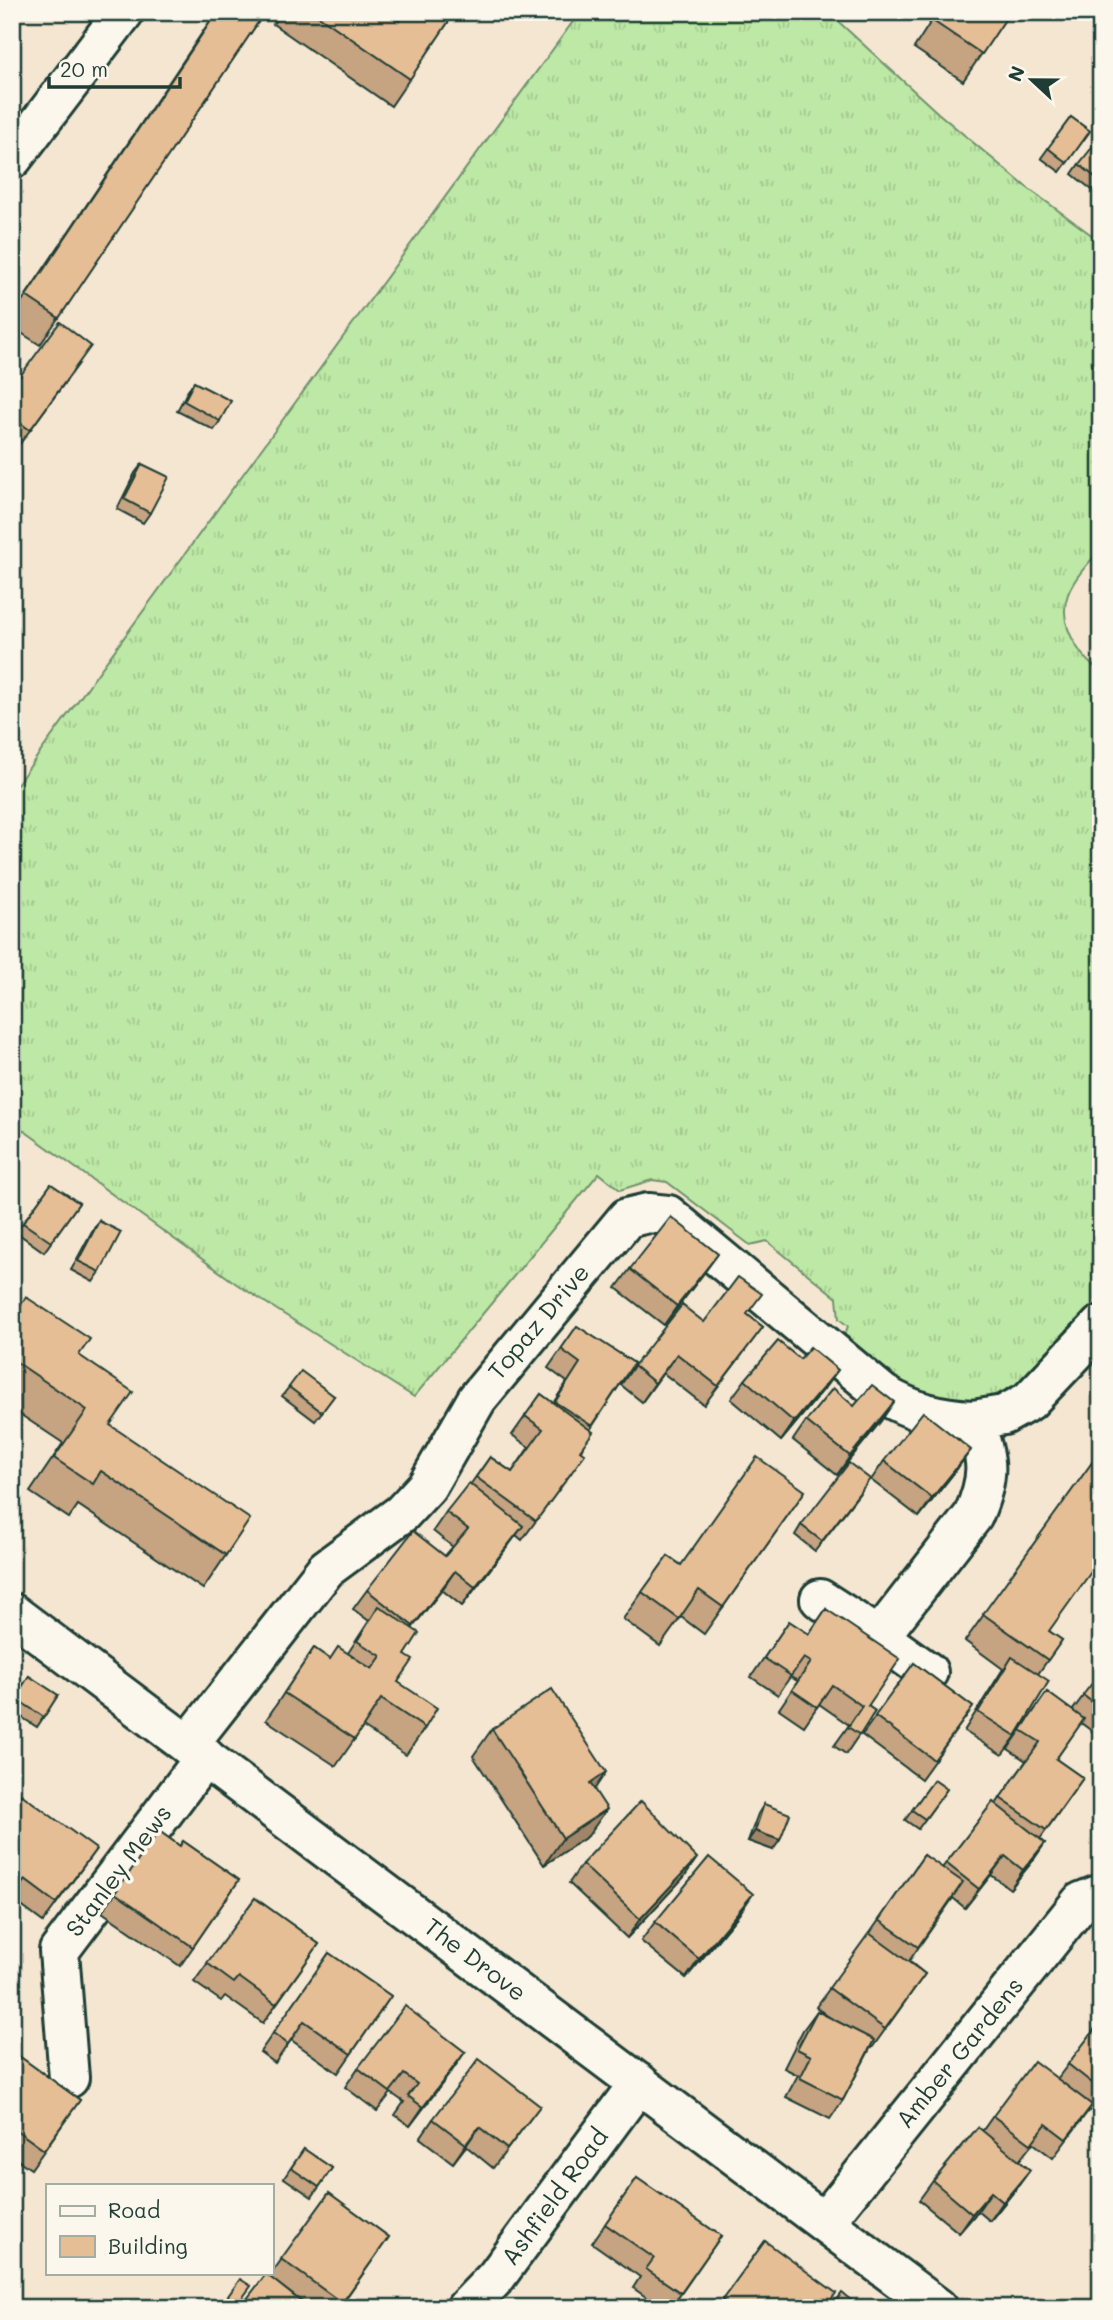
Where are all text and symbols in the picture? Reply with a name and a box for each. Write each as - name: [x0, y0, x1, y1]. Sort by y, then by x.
- scale bar: [49, 46, 180, 90]
- north arrow: [998, 46, 1068, 116]
- text: 20 m: [60, 55, 108, 82]
- text: N: [1001, 62, 1030, 85]
- street label: Topaz Drive: [480, 1257, 595, 1385]
- street label: Stanley Mews: [58, 1798, 178, 1942]
- street label: The Drove: [419, 1910, 533, 2007]
- street label: Amber Gardens: [888, 1970, 1029, 2134]
- street label: Ashfield Road: [494, 2121, 614, 2271]
- legend: [46, 2184, 273, 2274]
- text: Road: [108, 2196, 160, 2223]
- text: Building: [108, 2232, 188, 2259]

